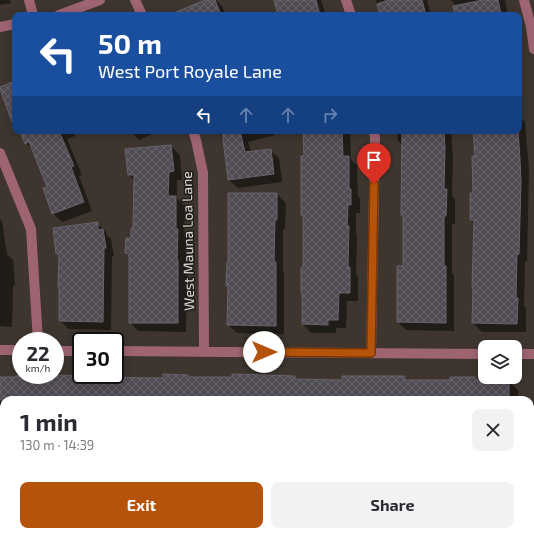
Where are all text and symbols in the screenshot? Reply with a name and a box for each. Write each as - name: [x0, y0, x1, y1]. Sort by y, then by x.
- text: 50 m: [98, 26, 162, 60]
- icon: left: [32, 28, 84, 80]
- text: West Port Royale Lane: [98, 60, 282, 82]
- icon: left: [193, 104, 215, 126]
- icon: ahead: [235, 104, 257, 126]
- icon: ahead: [277, 104, 299, 126]
- icon: right: [319, 104, 341, 126]
- pin: [357, 143, 391, 184]
- icon: arrive: [363, 149, 385, 171]
- street label: West Mauna Loa Lane: [178, 171, 197, 311]
- position arrow: [243, 331, 285, 373]
- speed limit sign: 30: [72, 332, 124, 384]
- map controls: [478, 340, 522, 384]
- button: layers: [478, 340, 522, 384]
- text: 22: [26, 341, 50, 365]
- text: km/h: [26, 362, 50, 374]
- text: 1 min: [20, 407, 78, 436]
- button: close: [472, 409, 514, 451]
- text: 130 m · 14:39: [20, 437, 94, 453]
- button: Exit: [20, 482, 263, 528]
- button: Share: [271, 482, 514, 528]

